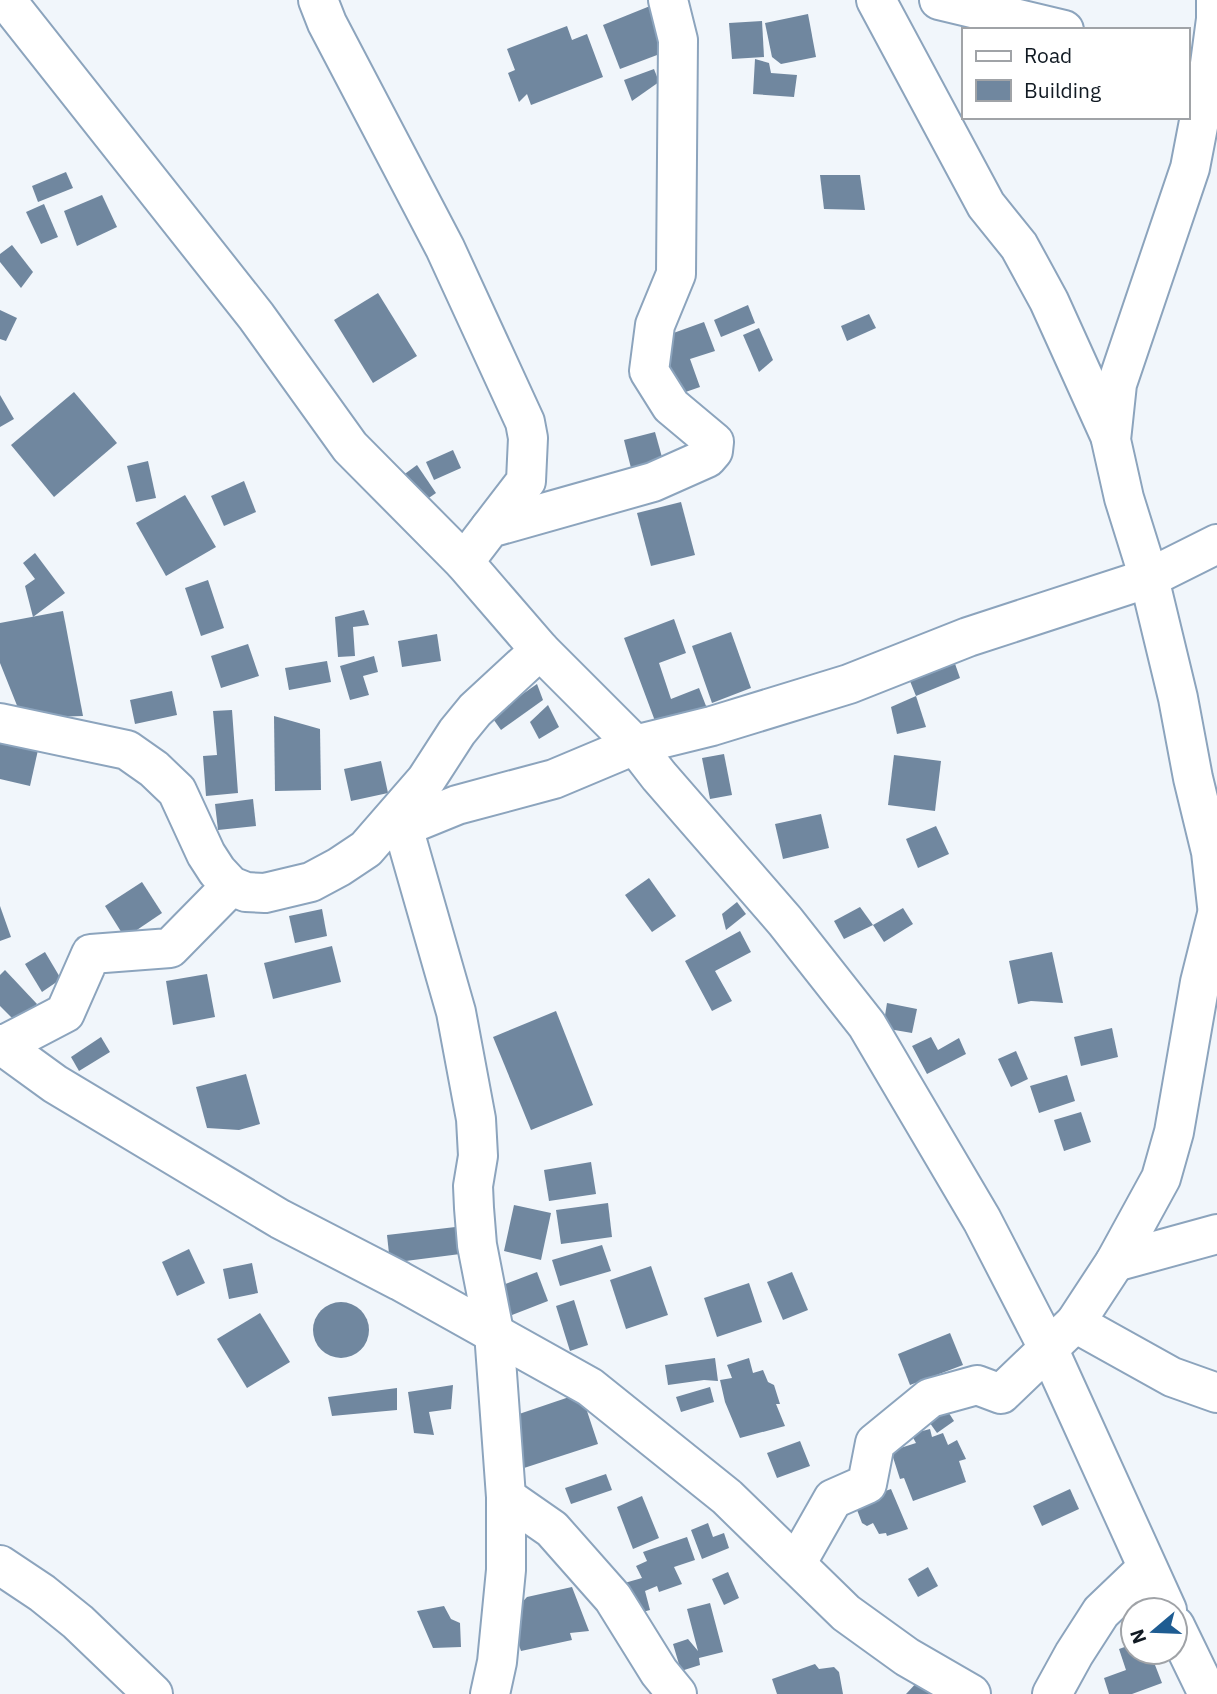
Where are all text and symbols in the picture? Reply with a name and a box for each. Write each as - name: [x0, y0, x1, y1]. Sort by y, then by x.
- legend: [962, 28, 1189, 119]
- text: Road: [1024, 41, 1072, 69]
- text: Building: [1024, 76, 1101, 104]
- north arrow: [1119, 1596, 1189, 1666]
- text: N: [1124, 1626, 1152, 1647]

